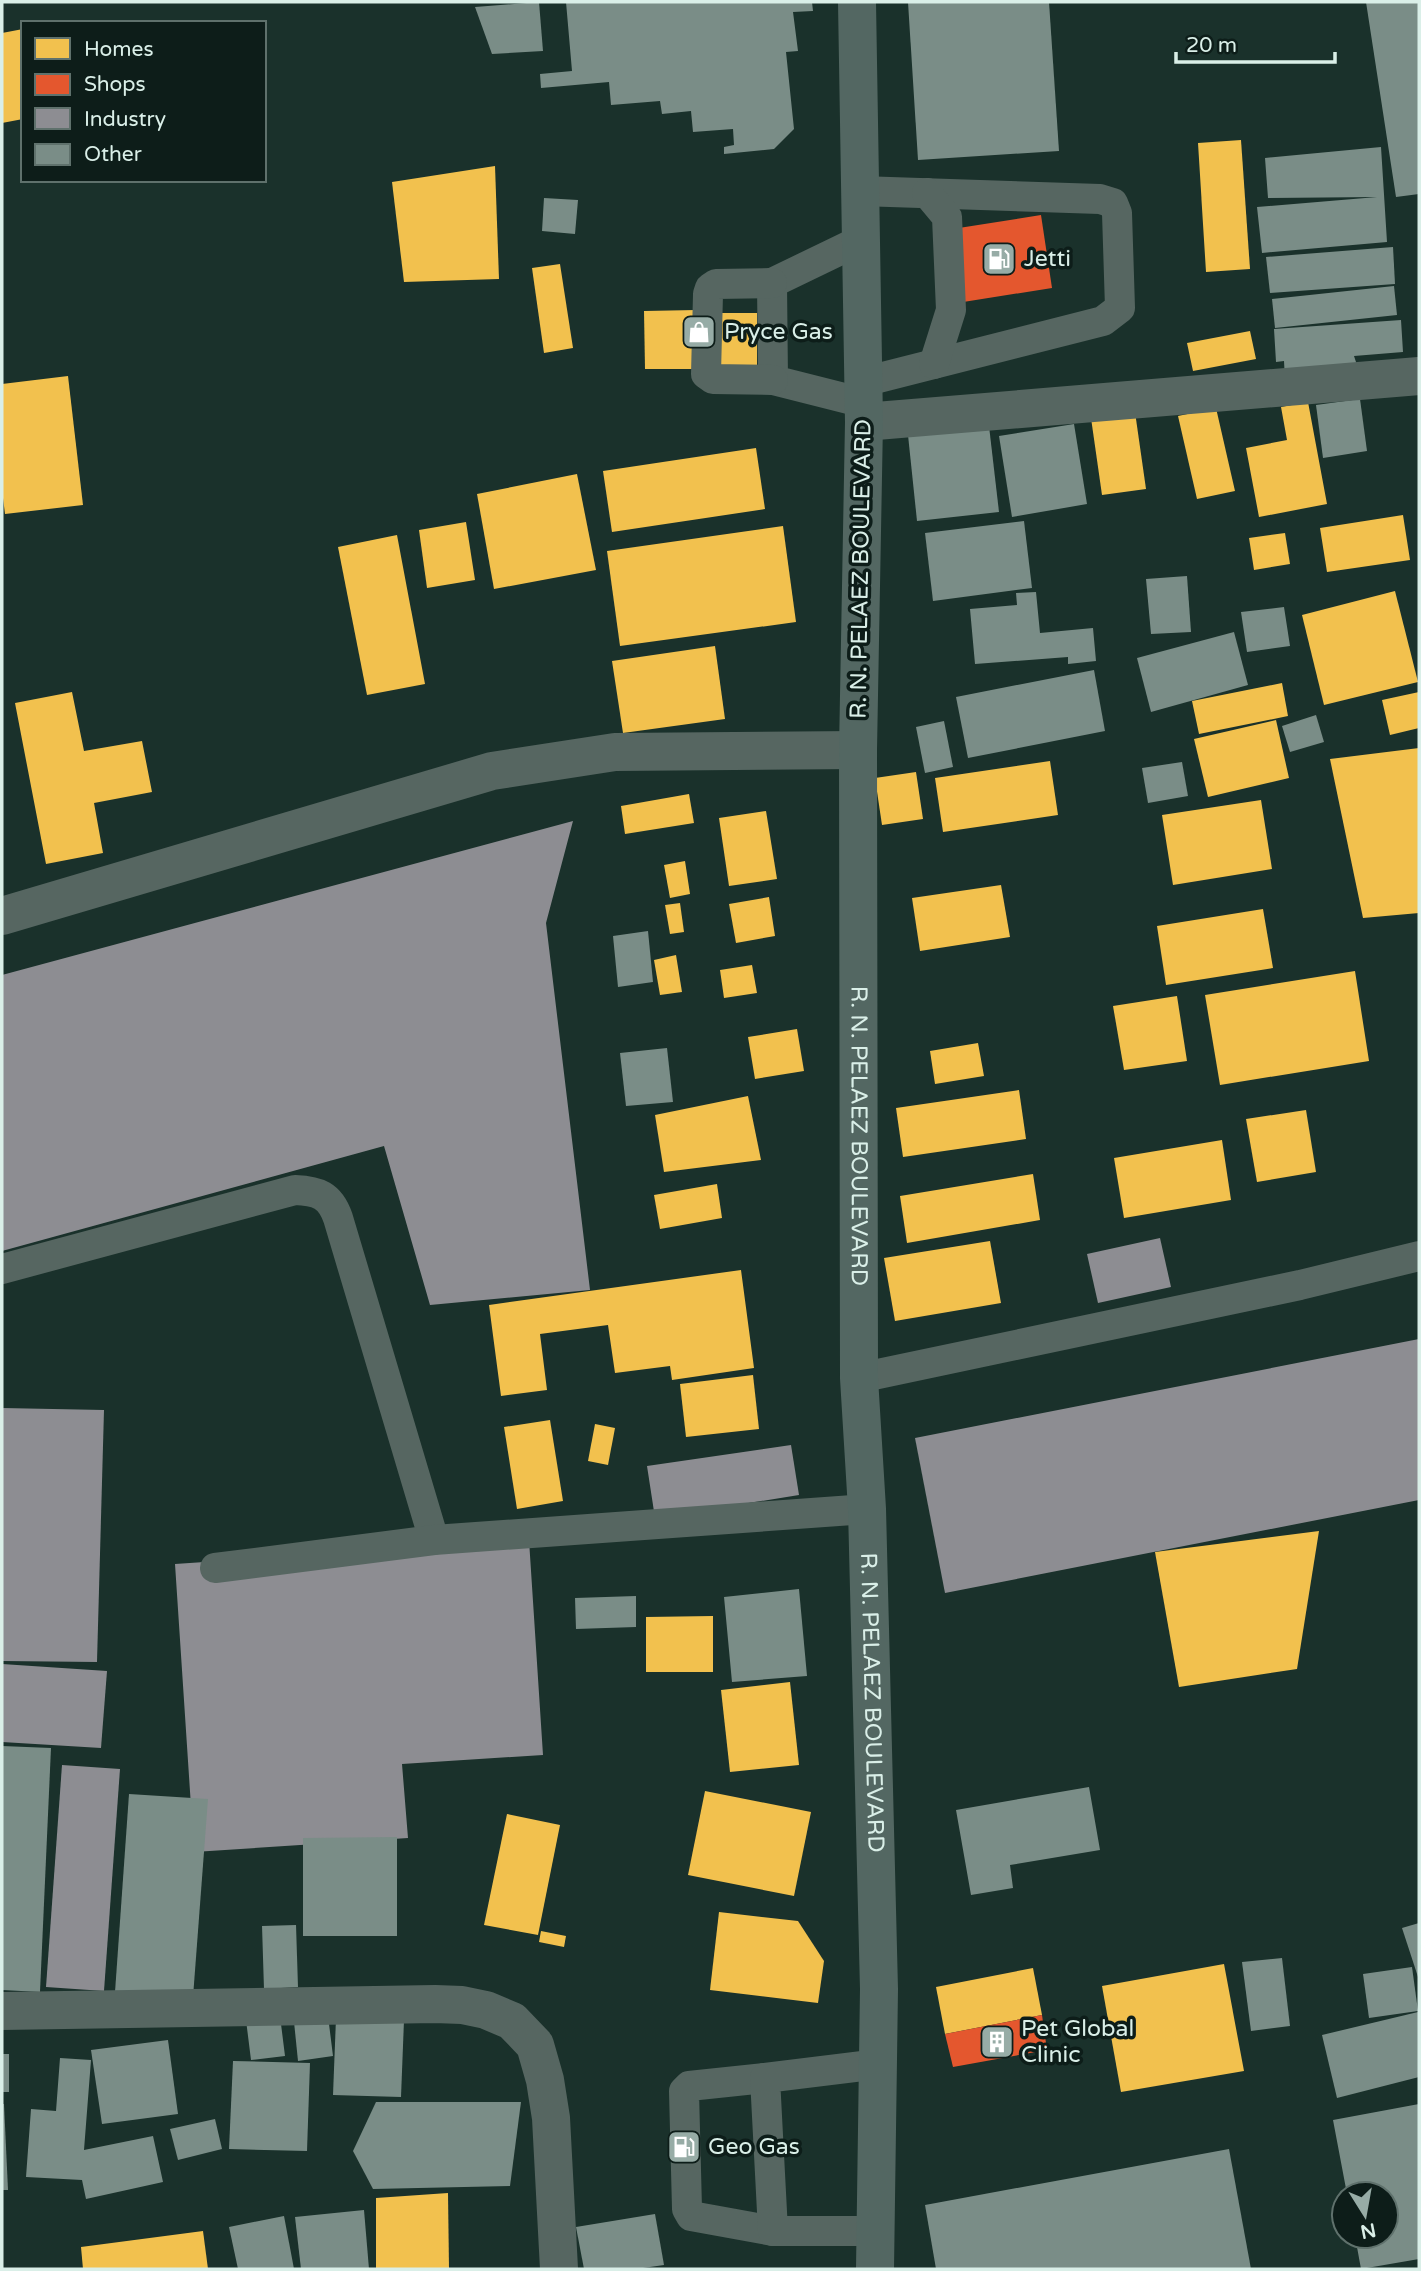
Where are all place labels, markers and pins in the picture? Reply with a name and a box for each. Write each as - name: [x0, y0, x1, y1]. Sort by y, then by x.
- fuel station icon: Jetti: [980, 240, 1018, 278]
- place label: Jetti: [1024, 245, 1071, 273]
- shop icon: Pryce Gas: [680, 313, 718, 351]
- place label: Pryce Gas: [724, 318, 833, 346]
- place label: Pet Global Clinic: [1021, 2015, 1134, 2069]
- building icon: Pet Global Clinic: [978, 2023, 1016, 2061]
- fuel station icon: Geo Gas: [665, 2128, 703, 2166]
- place label: Geo Gas: [708, 2133, 800, 2161]

